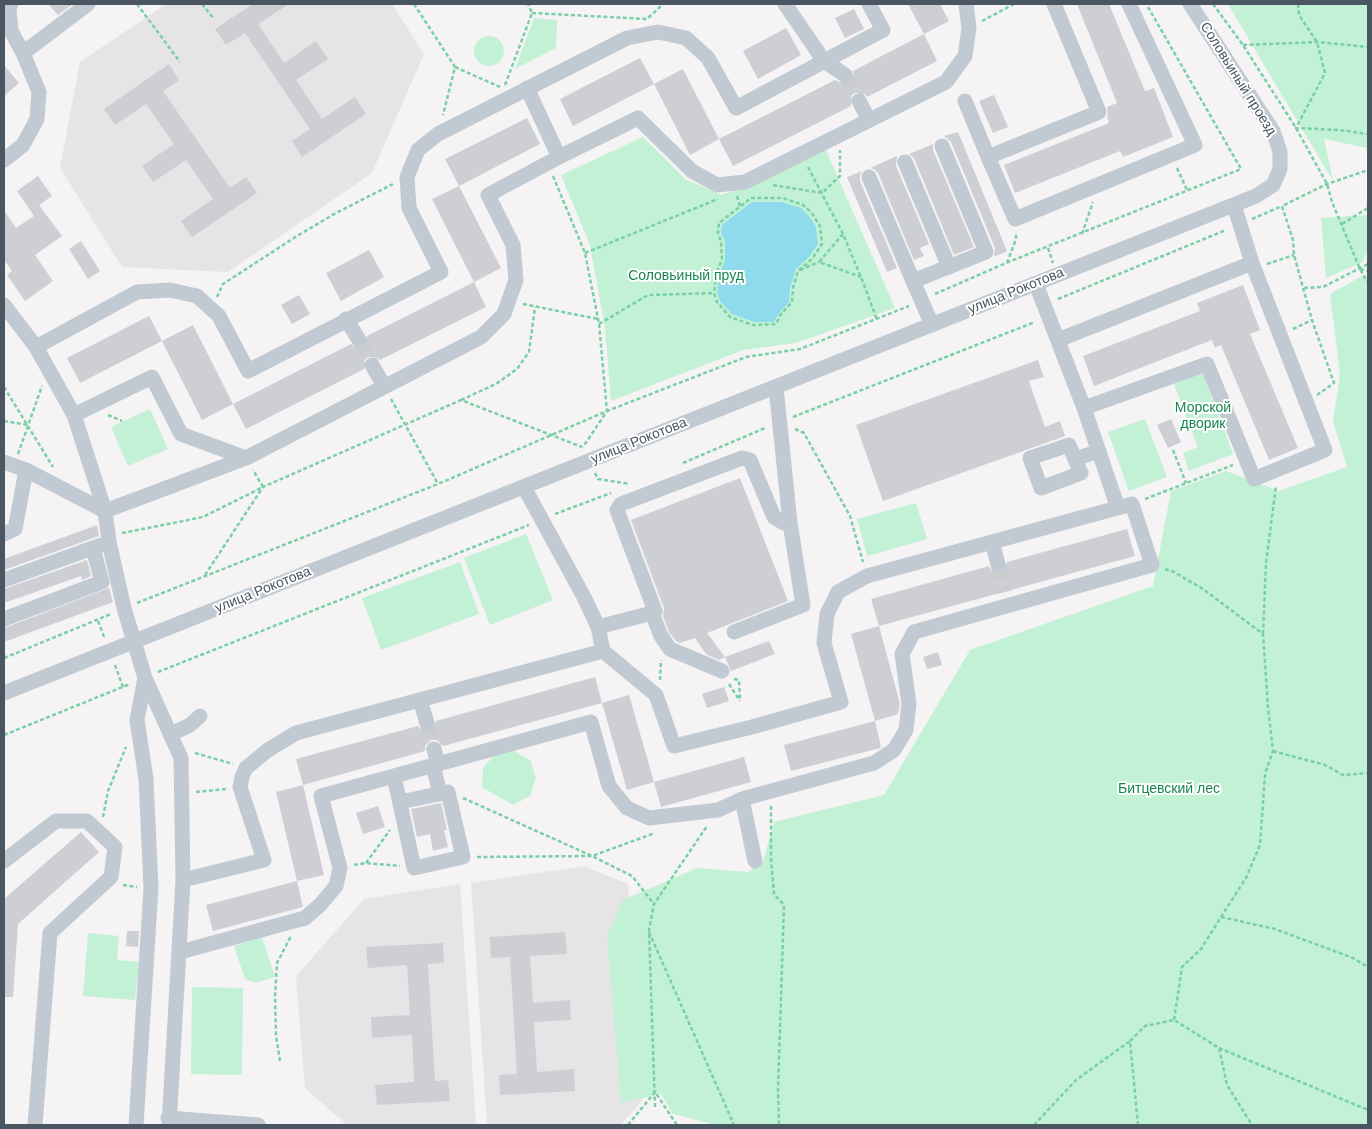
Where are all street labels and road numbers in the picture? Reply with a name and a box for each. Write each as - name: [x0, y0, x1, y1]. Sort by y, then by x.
- street label: Соловьиный проезд: [1196, 19, 1280, 139]
- street label: улица Рокотова: [966, 264, 1066, 318]
- street label: улица Рокотова: [589, 414, 689, 468]
- street label: улица Рокотова: [213, 563, 313, 617]

